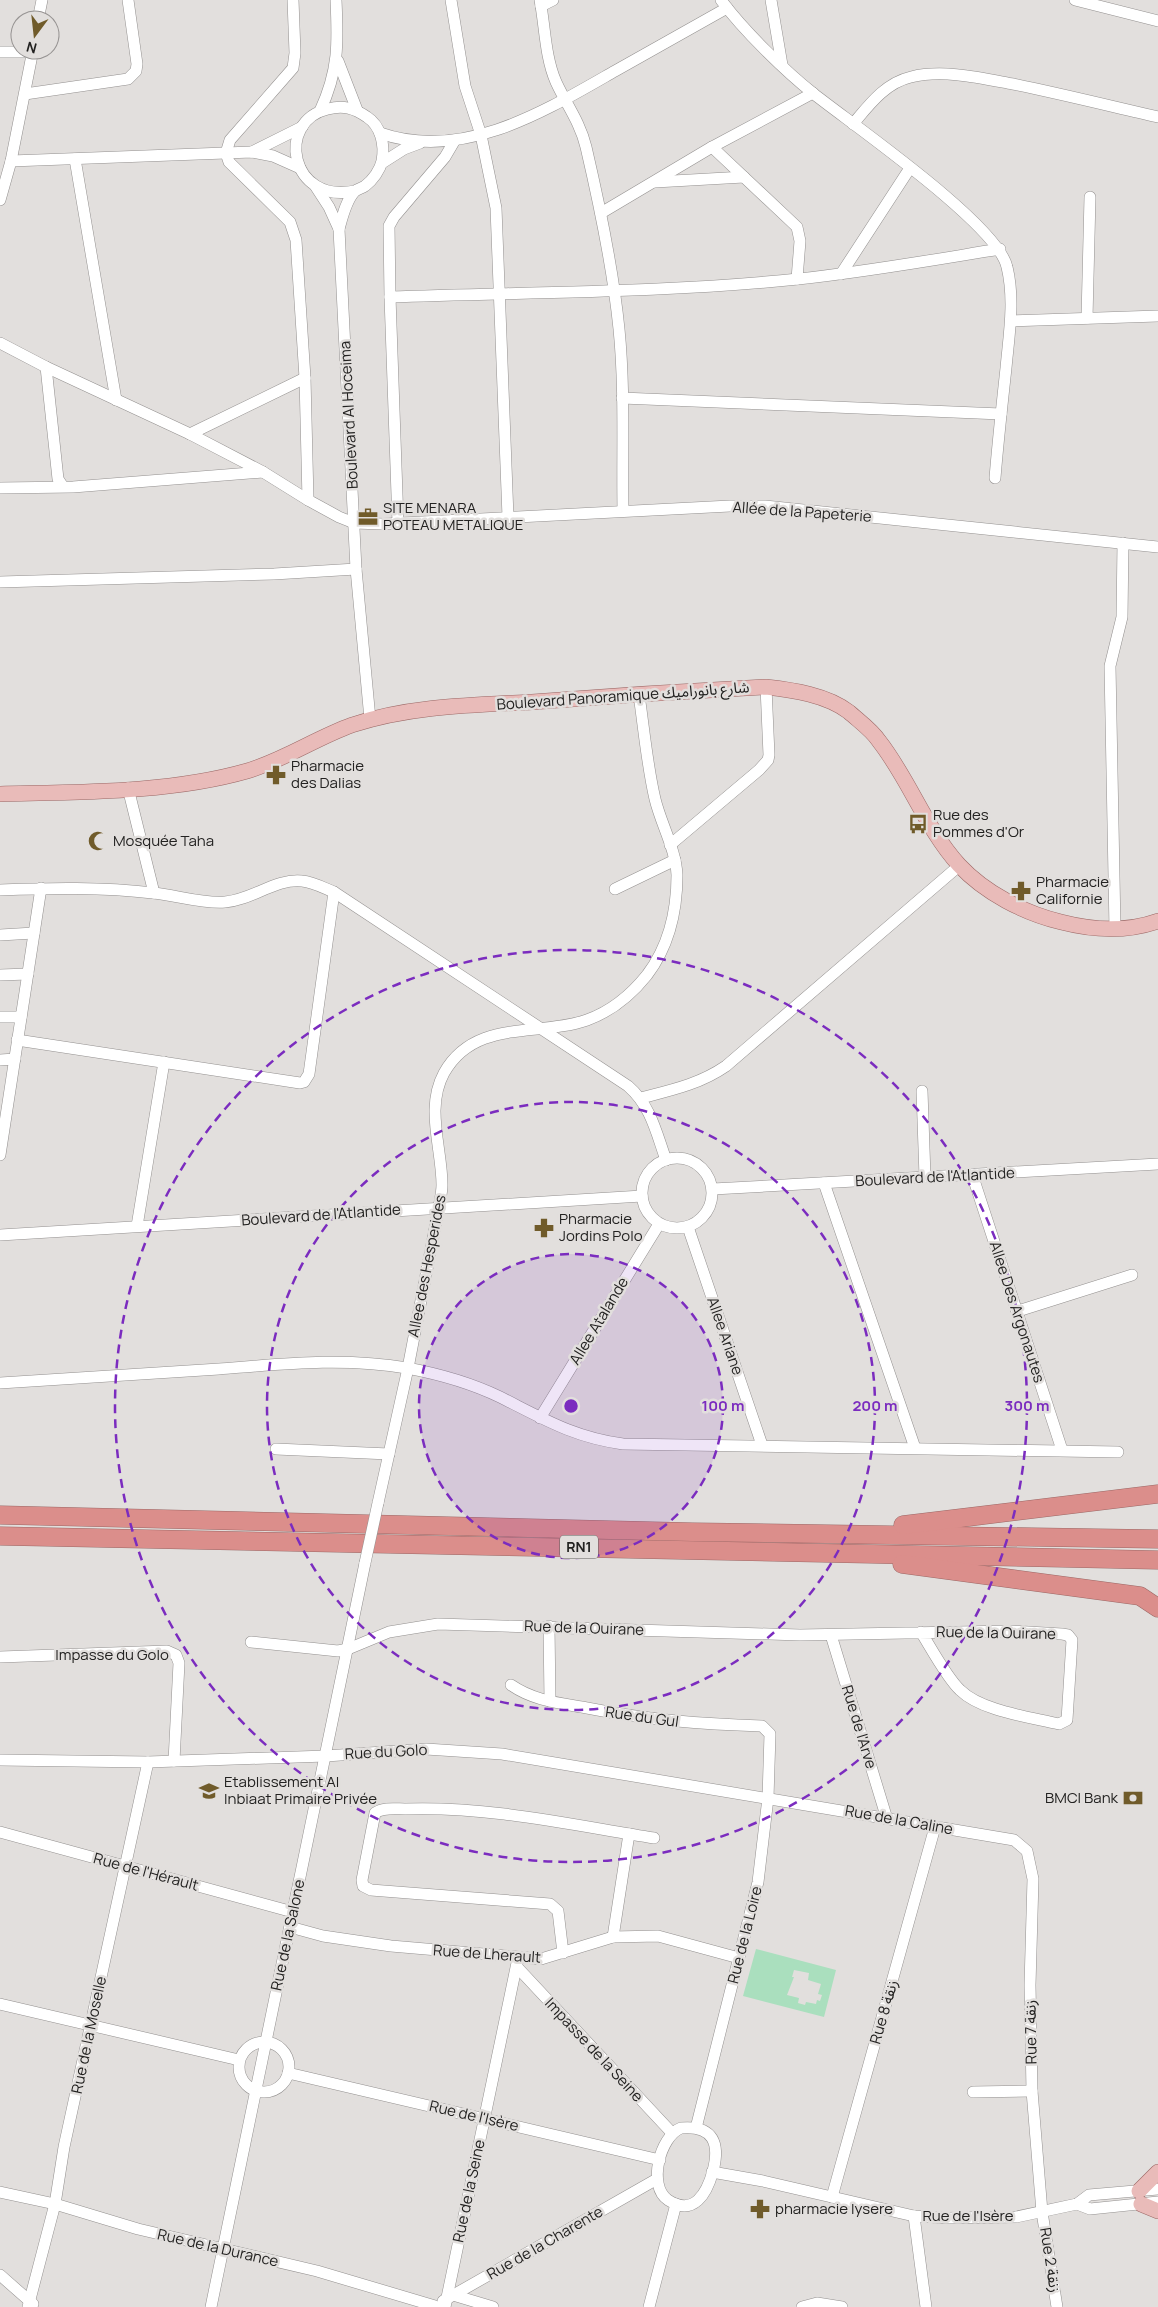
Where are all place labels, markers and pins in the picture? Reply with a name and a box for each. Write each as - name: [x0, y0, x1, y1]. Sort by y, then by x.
- place label: SITE MENARA POTEAU METALIQUE: [383, 497, 523, 535]
- office icon: SITE MENARA POTEAU METALIQUE: [357, 506, 379, 528]
- place label: Pharmacie des Dalias: [291, 755, 364, 793]
- pharmacy icon: Pharmacie des Dalias: [265, 764, 287, 786]
- place label: Rue des Pommes d'Or: [933, 804, 1025, 842]
- bus stop icon: Rue des Pommes d'Or: [907, 813, 929, 835]
- mosque icon: Mosquée Taha: [87, 830, 109, 852]
- place label: Mosquée Taha: [113, 830, 214, 851]
- place label: Pharmacie Californie: [1036, 871, 1109, 909]
- pharmacy icon: Pharmacie Californie: [1010, 880, 1032, 902]
- place label: Pharmacie Jordins Polo: [559, 1208, 643, 1246]
- pharmacy icon: Pharmacie Jordins Polo: [533, 1217, 555, 1239]
- centre of rings: [562, 1397, 580, 1415]
- place label: Etablissement Al Inbiaat Primaire Privée: [224, 1771, 377, 1809]
- school or university icon: Etablissement Al Inbiaat Primaire Privée: [198, 1780, 220, 1802]
- place label: BMCI Bank: [1045, 1787, 1119, 1808]
- bank icon: BMCI Bank: [1122, 1787, 1144, 1809]
- pharmacy icon: pharmacie lysere: [749, 2198, 771, 2220]
- place label: pharmacie lysere: [775, 2198, 893, 2219]

